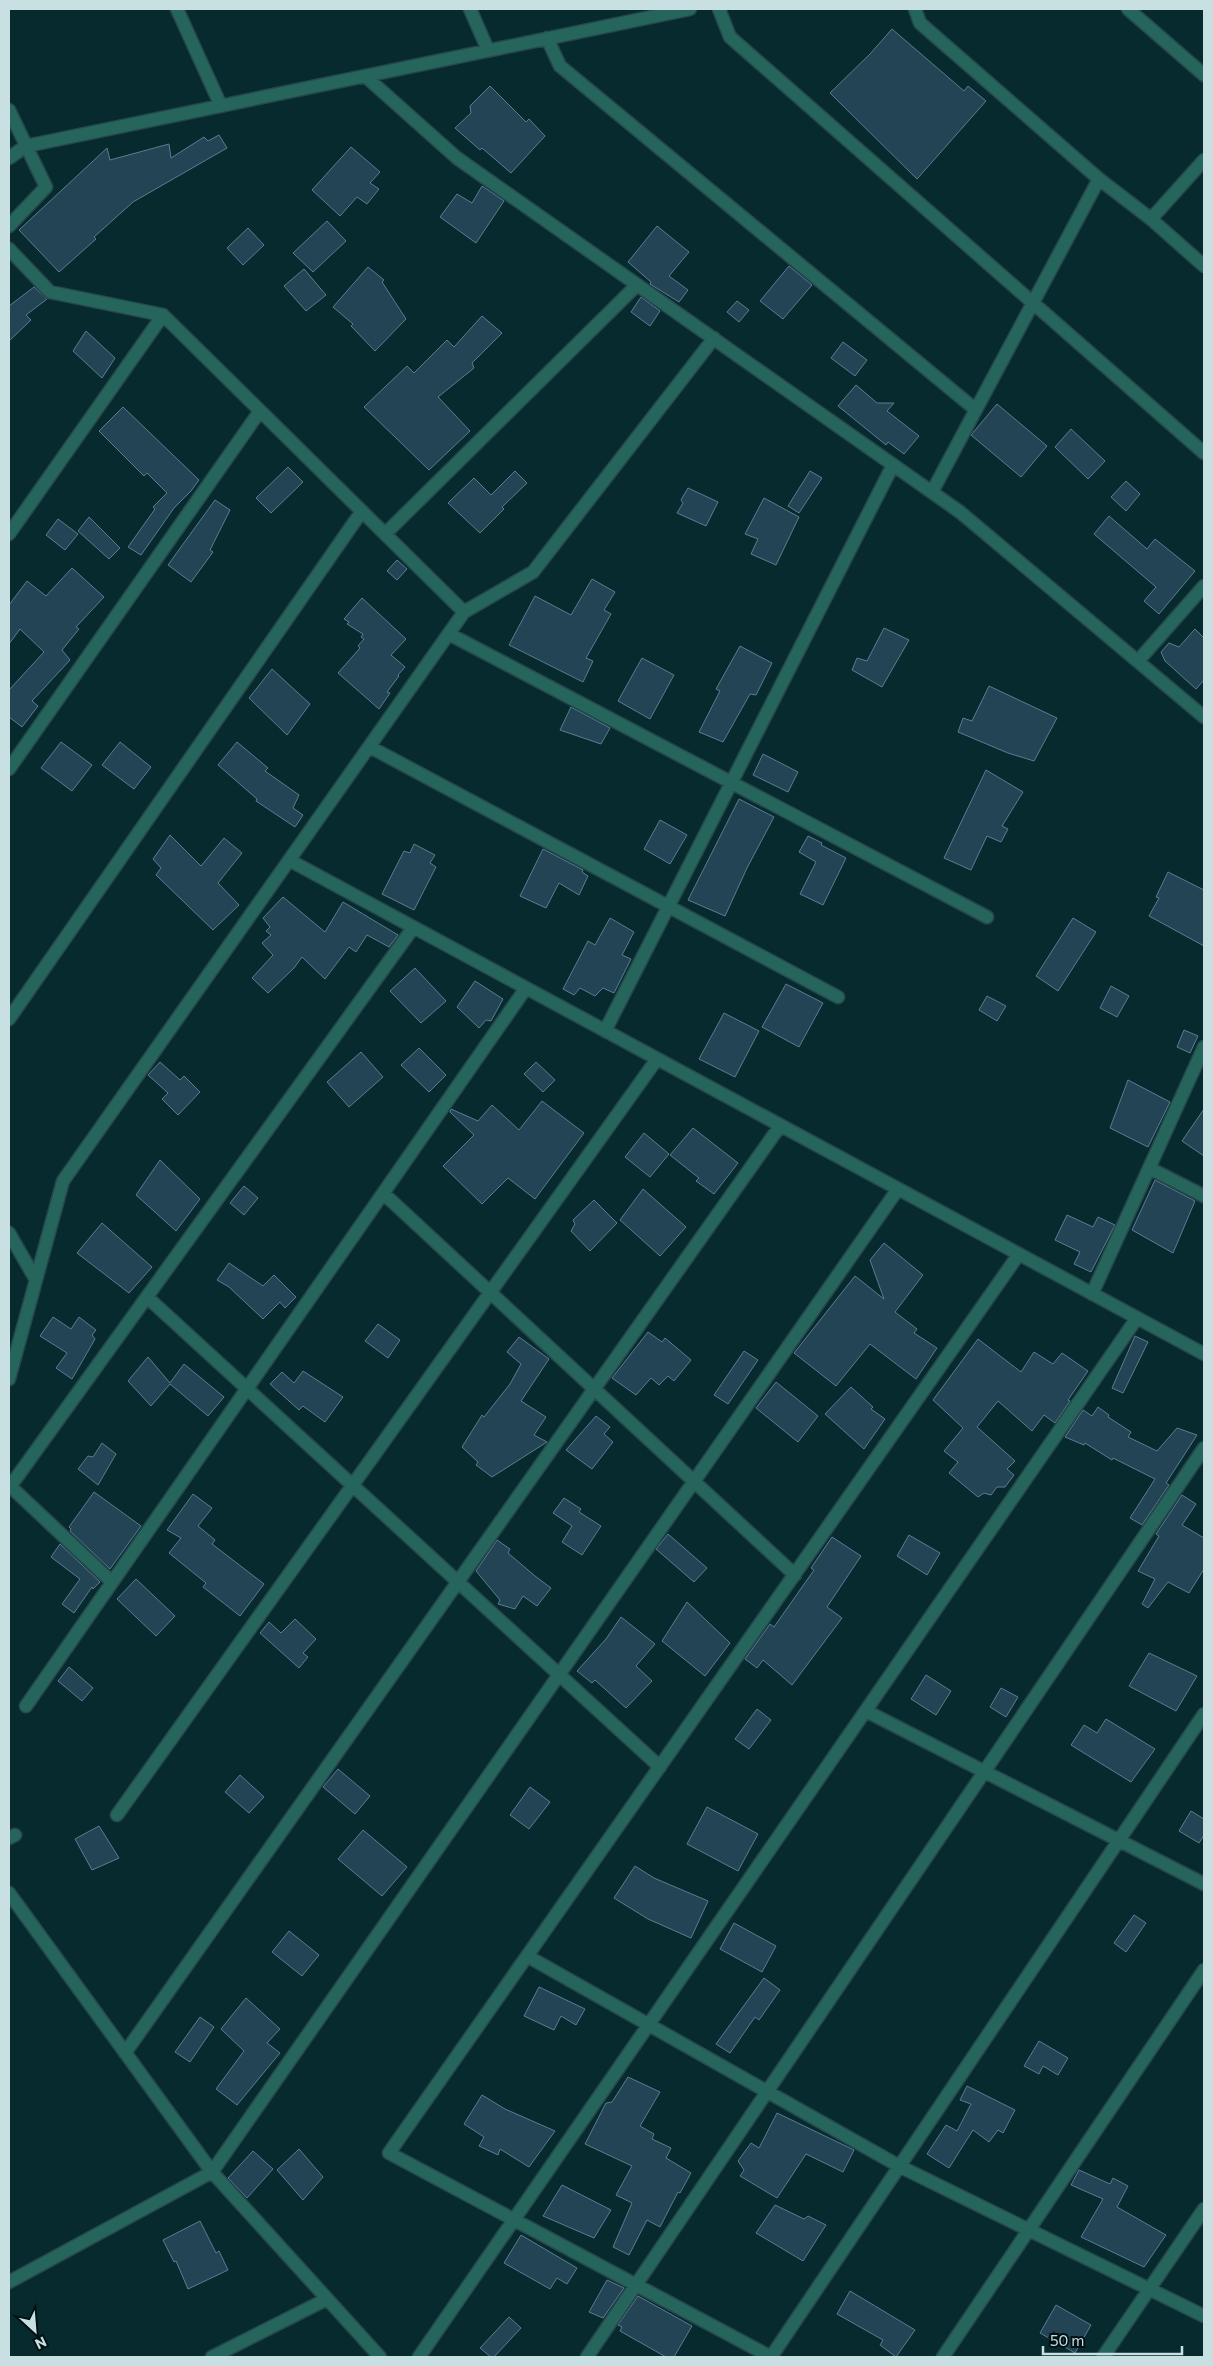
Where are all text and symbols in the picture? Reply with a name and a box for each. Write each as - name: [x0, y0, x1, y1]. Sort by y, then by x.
- north arrow: [10, 2306, 60, 2356]
- scale bar: [1043, 2324, 1182, 2356]
- text: 50 m: [1050, 2331, 1084, 2349]
- text: N: [32, 2333, 49, 2353]

